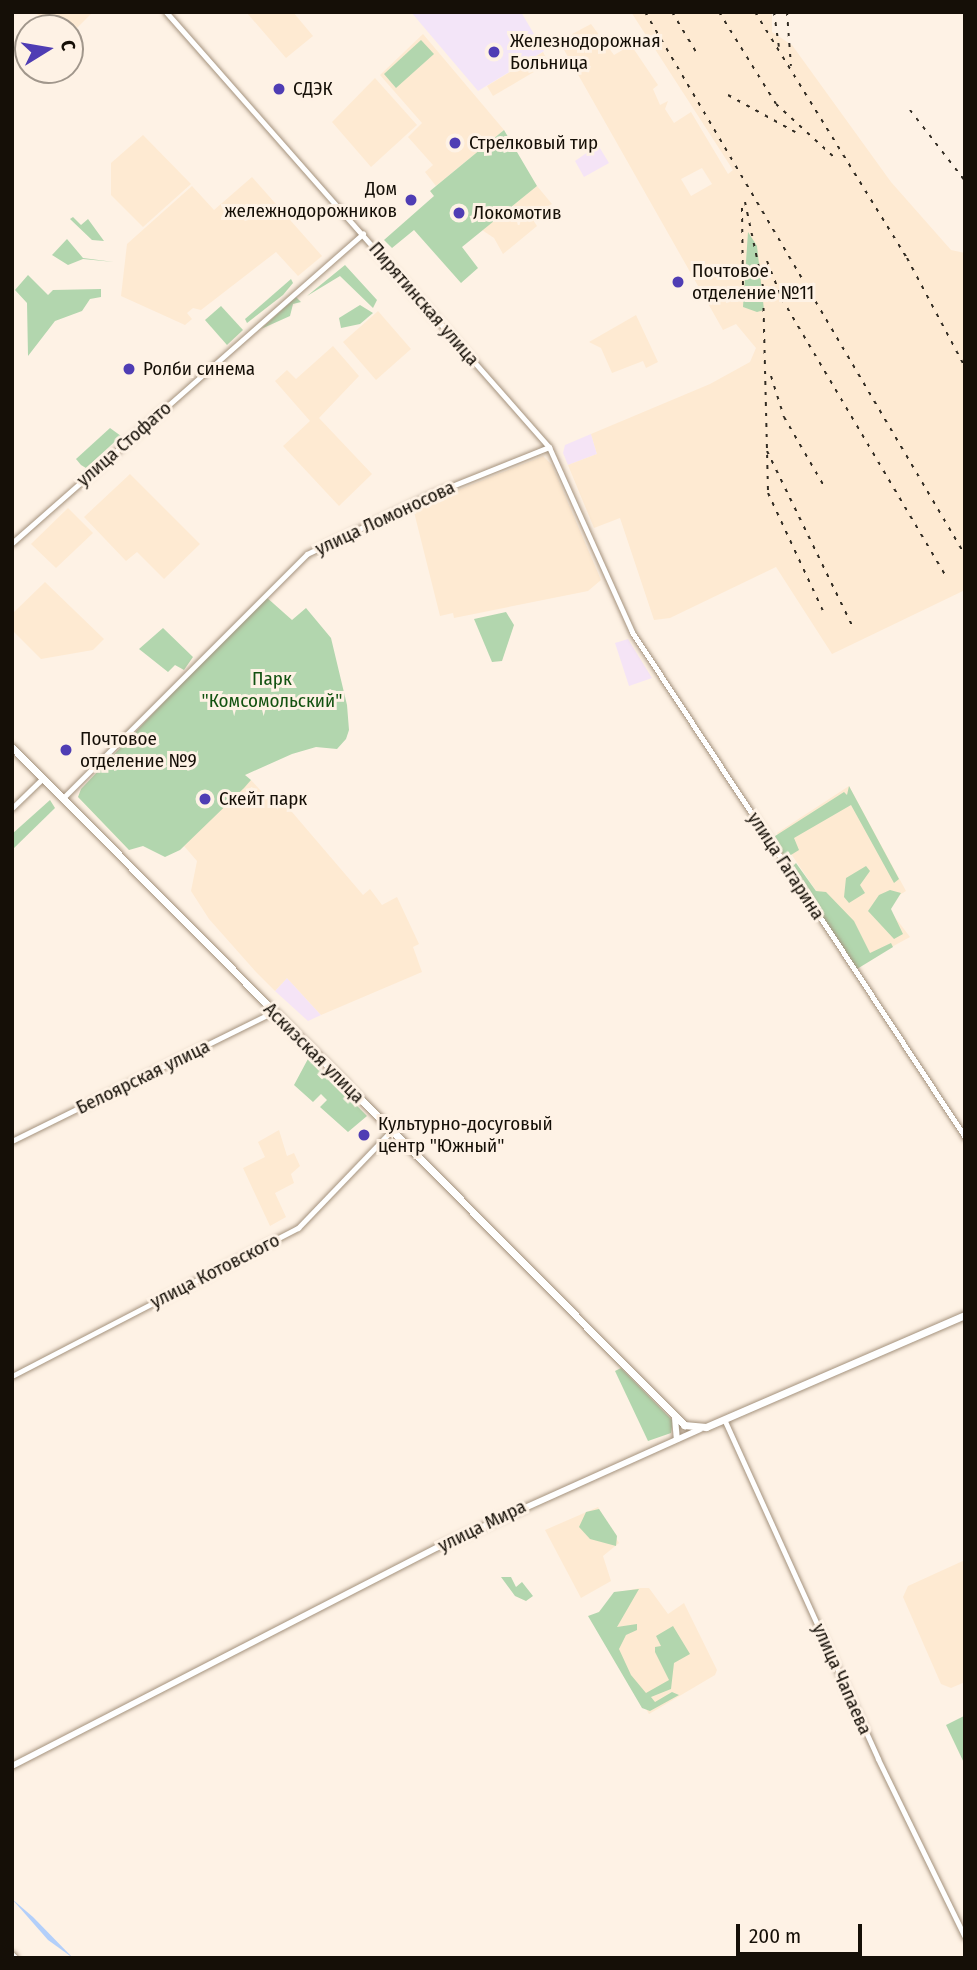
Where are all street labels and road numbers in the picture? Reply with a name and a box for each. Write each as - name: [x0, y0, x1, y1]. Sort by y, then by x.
- street label: Пирятинская улица: [364, 237, 484, 371]
- street label: улица Стофато: [72, 397, 176, 491]
- street label: улица Ломоносова: [312, 476, 458, 560]
- street label: улица Гагарина: [743, 808, 829, 924]
- street label: Аскизская улица: [259, 998, 369, 1108]
- street label: Белоярская улица: [72, 1035, 214, 1119]
- street label: улица Котовского: [147, 1229, 283, 1313]
- street label: улица Мира: [434, 1495, 530, 1557]
- street label: улица Чапаева: [807, 1620, 877, 1738]

